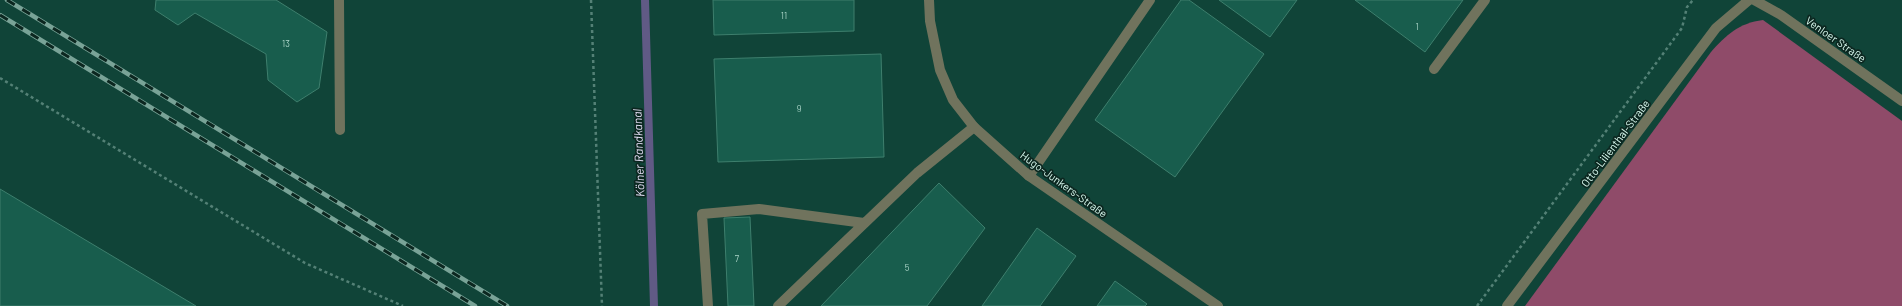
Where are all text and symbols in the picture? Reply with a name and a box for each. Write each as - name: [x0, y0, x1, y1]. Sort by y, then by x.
- house number: 11: [781, 10, 787, 21]
- street label: Venloer Straße: [1803, 13, 1869, 65]
- house number: 1: [1415, 21, 1419, 32]
- house number: 13: [282, 38, 290, 49]
- street label: Otto-Lilienthal-Straße: [1578, 97, 1652, 189]
- house number: 9: [797, 103, 802, 114]
- water label: Kölner Randkanal: [629, 108, 647, 197]
- street label: Hugo-Junkers-Straße: [1018, 148, 1110, 220]
- house number: 7: [735, 253, 740, 264]
- house number: 5: [905, 262, 910, 273]

